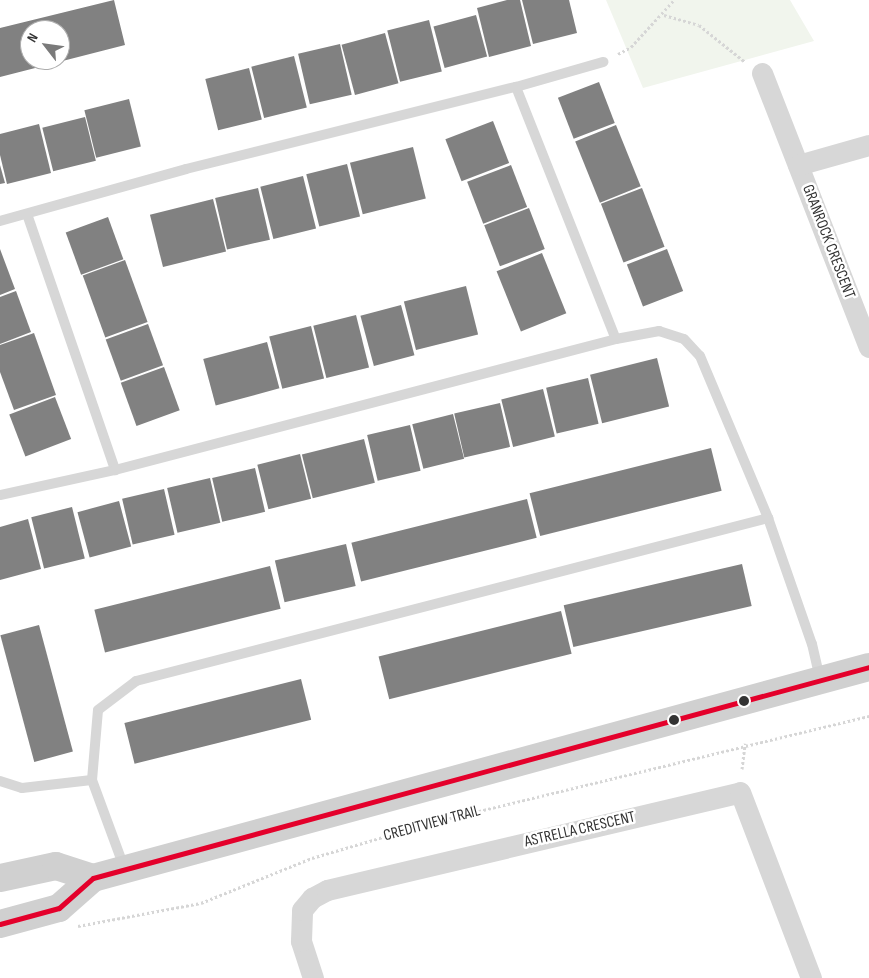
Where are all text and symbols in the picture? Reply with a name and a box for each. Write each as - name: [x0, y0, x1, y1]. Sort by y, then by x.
- north arrow: [20, 20, 70, 70]
- text: N: [23, 30, 42, 45]
- street label: GRANROCK CRESCENT: [797, 182, 859, 302]
- unlabelled marker: [739, 696, 749, 706]
- unlabelled marker: [669, 715, 679, 725]
- street label: CREDITVIEW TRAIL: [382, 802, 482, 846]
- street label: ASTRELLA CRESCENT: [523, 808, 637, 852]

